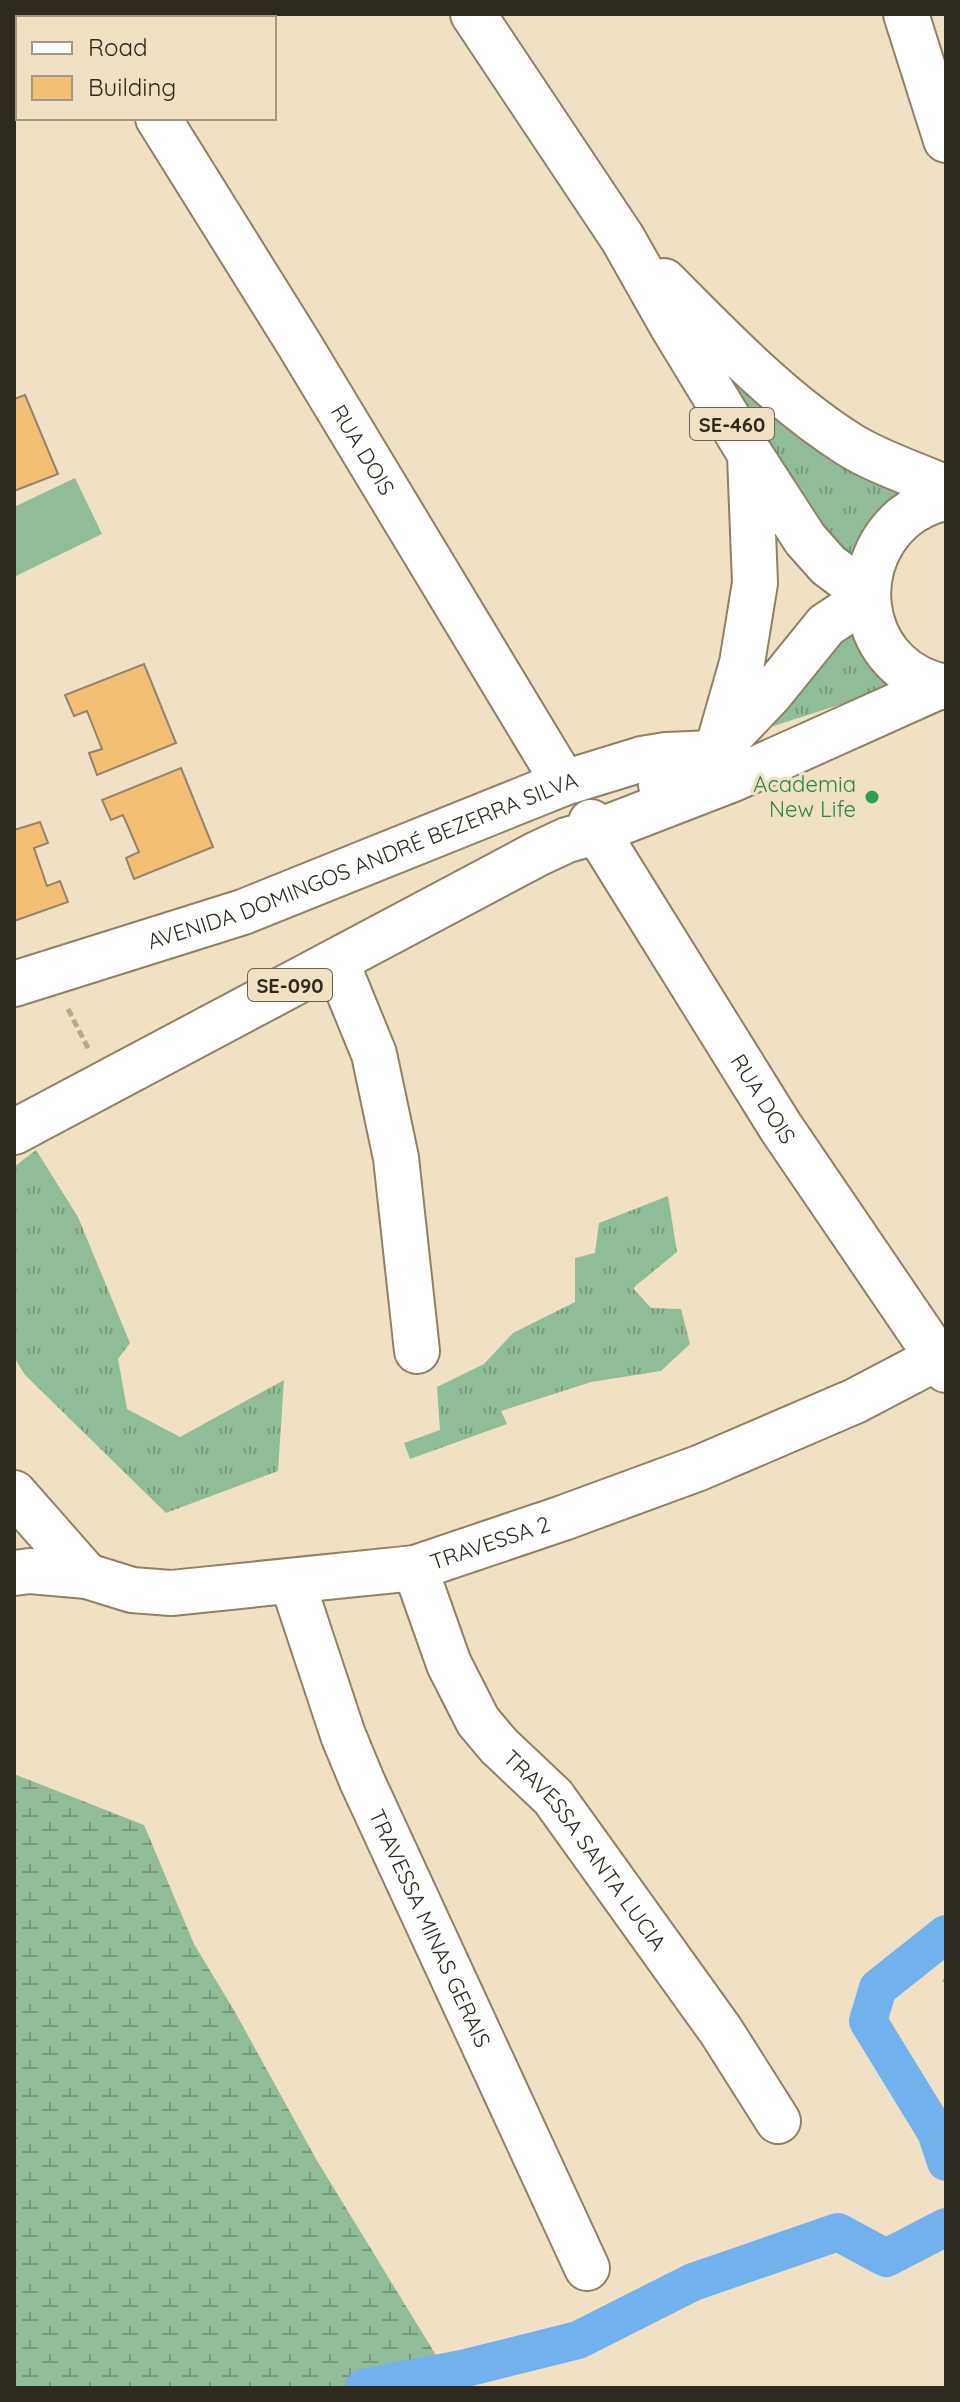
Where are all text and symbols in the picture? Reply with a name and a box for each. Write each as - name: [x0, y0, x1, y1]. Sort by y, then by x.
- legend: [16, 16, 276, 120]
- text: Road: [88, 32, 148, 62]
- text: Building: [88, 72, 176, 102]
- street label: RUA DOIS: [325, 399, 401, 500]
- road number: SE-460: [690, 408, 774, 440]
- street label: AVENIDA DOMINGOS ANDRÉ BEZERRA SILVA: [144, 766, 581, 955]
- place label: Academia New Life: [753, 770, 856, 823]
- marker: Academia New Life: [863, 788, 881, 806]
- road number: SE-090: [248, 969, 332, 1001]
- street label: RUA DOIS: [725, 1049, 802, 1149]
- street label: TRAVESSA 2: [426, 1509, 553, 1576]
- street label: TRAVESSA SANTA LUCIA: [498, 1744, 673, 1956]
- street label: TRAVESSA MINAS GERAIS: [363, 1804, 497, 2052]

